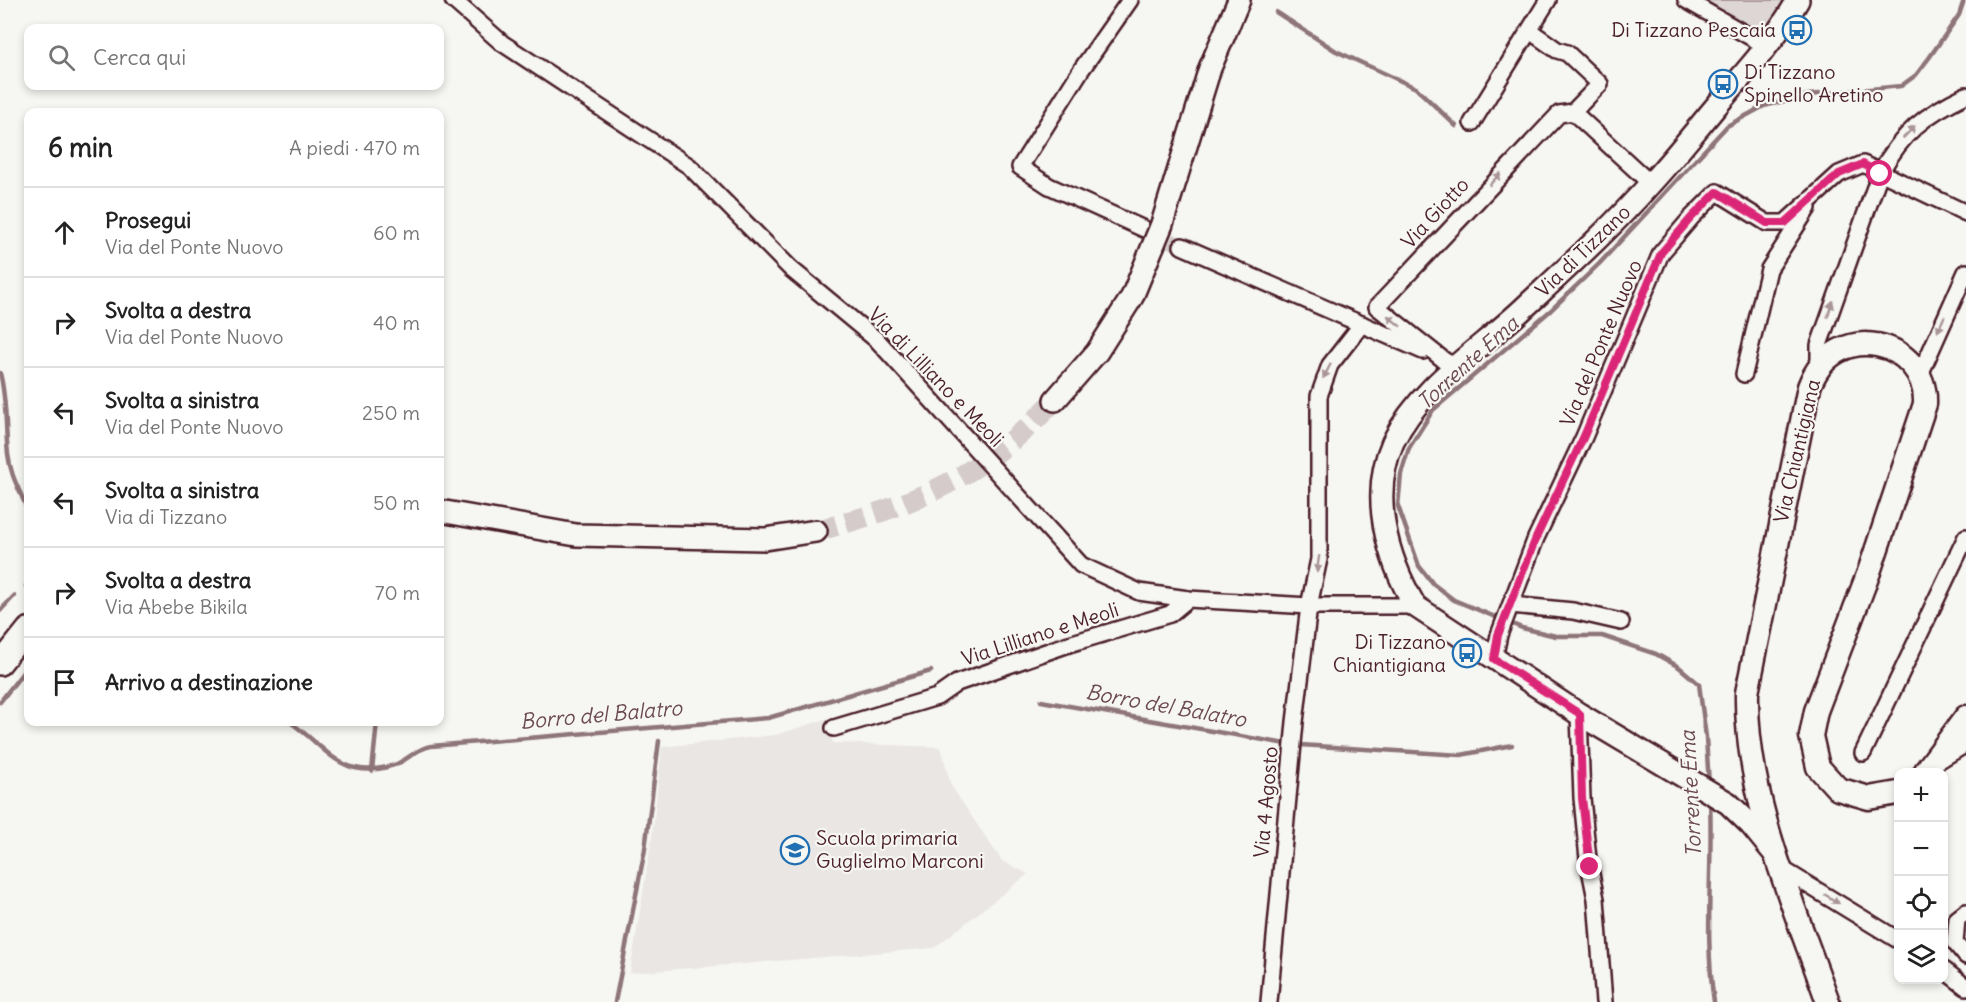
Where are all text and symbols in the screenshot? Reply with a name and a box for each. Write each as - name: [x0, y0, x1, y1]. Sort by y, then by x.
- bus stop icon: Di Tizzano Pescaia: [1781, 14, 1813, 46]
- place label: Di Tizzano Pescaia: [1611, 17, 1776, 42]
- search box: [24, 24, 444, 90]
- icon: search: [45, 41, 78, 74]
- text: Cerca qui: [93, 43, 186, 71]
- place label: Di Tizzano Spinello Aretino: [1744, 59, 1884, 107]
- bus stop icon: Di Tizzano Spinello Aretino: [1707, 68, 1739, 100]
- one-way arrow: [1901, 125, 1915, 139]
- text: 6 min: [48, 131, 113, 164]
- text: A piedi · 470 m: [289, 135, 420, 160]
- route start: [1866, 160, 1892, 186]
- street label: Via Giotto: [1396, 172, 1474, 253]
- one-way arrow: [1488, 172, 1502, 187]
- street label: Via di Tizzano: [1530, 199, 1635, 302]
- text: Prosegui: [105, 206, 191, 234]
- icon: ahead: [48, 216, 81, 249]
- text: 60 m: [373, 220, 420, 245]
- text: Via del Ponte Nuovo: [105, 234, 284, 259]
- street label: Via del Ponte Nuovo: [1554, 256, 1647, 430]
- text: Svolta a destra: [105, 296, 251, 324]
- one-way arrow: [1826, 300, 1836, 318]
- street label: Via di Lilliano e Meoli: [863, 302, 1009, 452]
- icon: right: [48, 306, 81, 339]
- water label: Torrente Ema: [1411, 309, 1525, 415]
- text: 40 m: [373, 310, 420, 335]
- one-way arrow: [1386, 315, 1401, 327]
- one-way arrow: [1936, 316, 1946, 334]
- text: Via del Ponte Nuovo: [105, 324, 284, 349]
- one-way arrow: [1322, 362, 1332, 379]
- street label: Via Chiantigiana: [1768, 377, 1825, 525]
- text: Svolta a sinistra: [105, 386, 259, 414]
- icon: left: [48, 396, 81, 429]
- text: 250 m: [362, 400, 420, 425]
- text: Via del Ponte Nuovo: [105, 414, 284, 439]
- text: Svolta a sinistra: [105, 476, 259, 504]
- icon: left: [48, 486, 81, 519]
- text: 50 m: [373, 490, 420, 515]
- text: Via di Tizzano: [105, 504, 227, 529]
- one-way arrow: [1313, 554, 1322, 573]
- text: Svolta a destra: [105, 566, 251, 594]
- icon: right: [48, 576, 81, 609]
- text: 70 m: [375, 580, 420, 605]
- text: Via Abebe Bikila: [105, 594, 248, 619]
- street label: Via Lilliano e Meoli: [958, 596, 1121, 671]
- place label: Di Tizzano Chiantigiana: [1333, 629, 1446, 677]
- bus stop icon: Di Tizzano Chiantigiana: [1451, 637, 1483, 669]
- icon: arrive: [48, 666, 81, 699]
- text: Arrivo a destinazione: [105, 668, 313, 696]
- water label: Borro del Balatro: [1084, 678, 1250, 733]
- water label: Borro del Balatro: [519, 694, 684, 735]
- water label: Torrente Ema: [1674, 729, 1707, 858]
- street label: Via 4 Agosto: [1248, 745, 1283, 859]
- map controls: [1894, 768, 1948, 984]
- button: +: [1894, 768, 1948, 822]
- button: −: [1894, 822, 1948, 876]
- place label: Scuola primaria Guglielmo Marconi: [816, 825, 984, 873]
- school or university icon: Scuola primaria Guglielmo Marconi: [779, 834, 811, 866]
- route end: [1576, 853, 1602, 879]
- button: locate: [1894, 876, 1948, 930]
- one-way arrow: [1824, 894, 1840, 905]
- button: layers: [1894, 930, 1948, 984]

